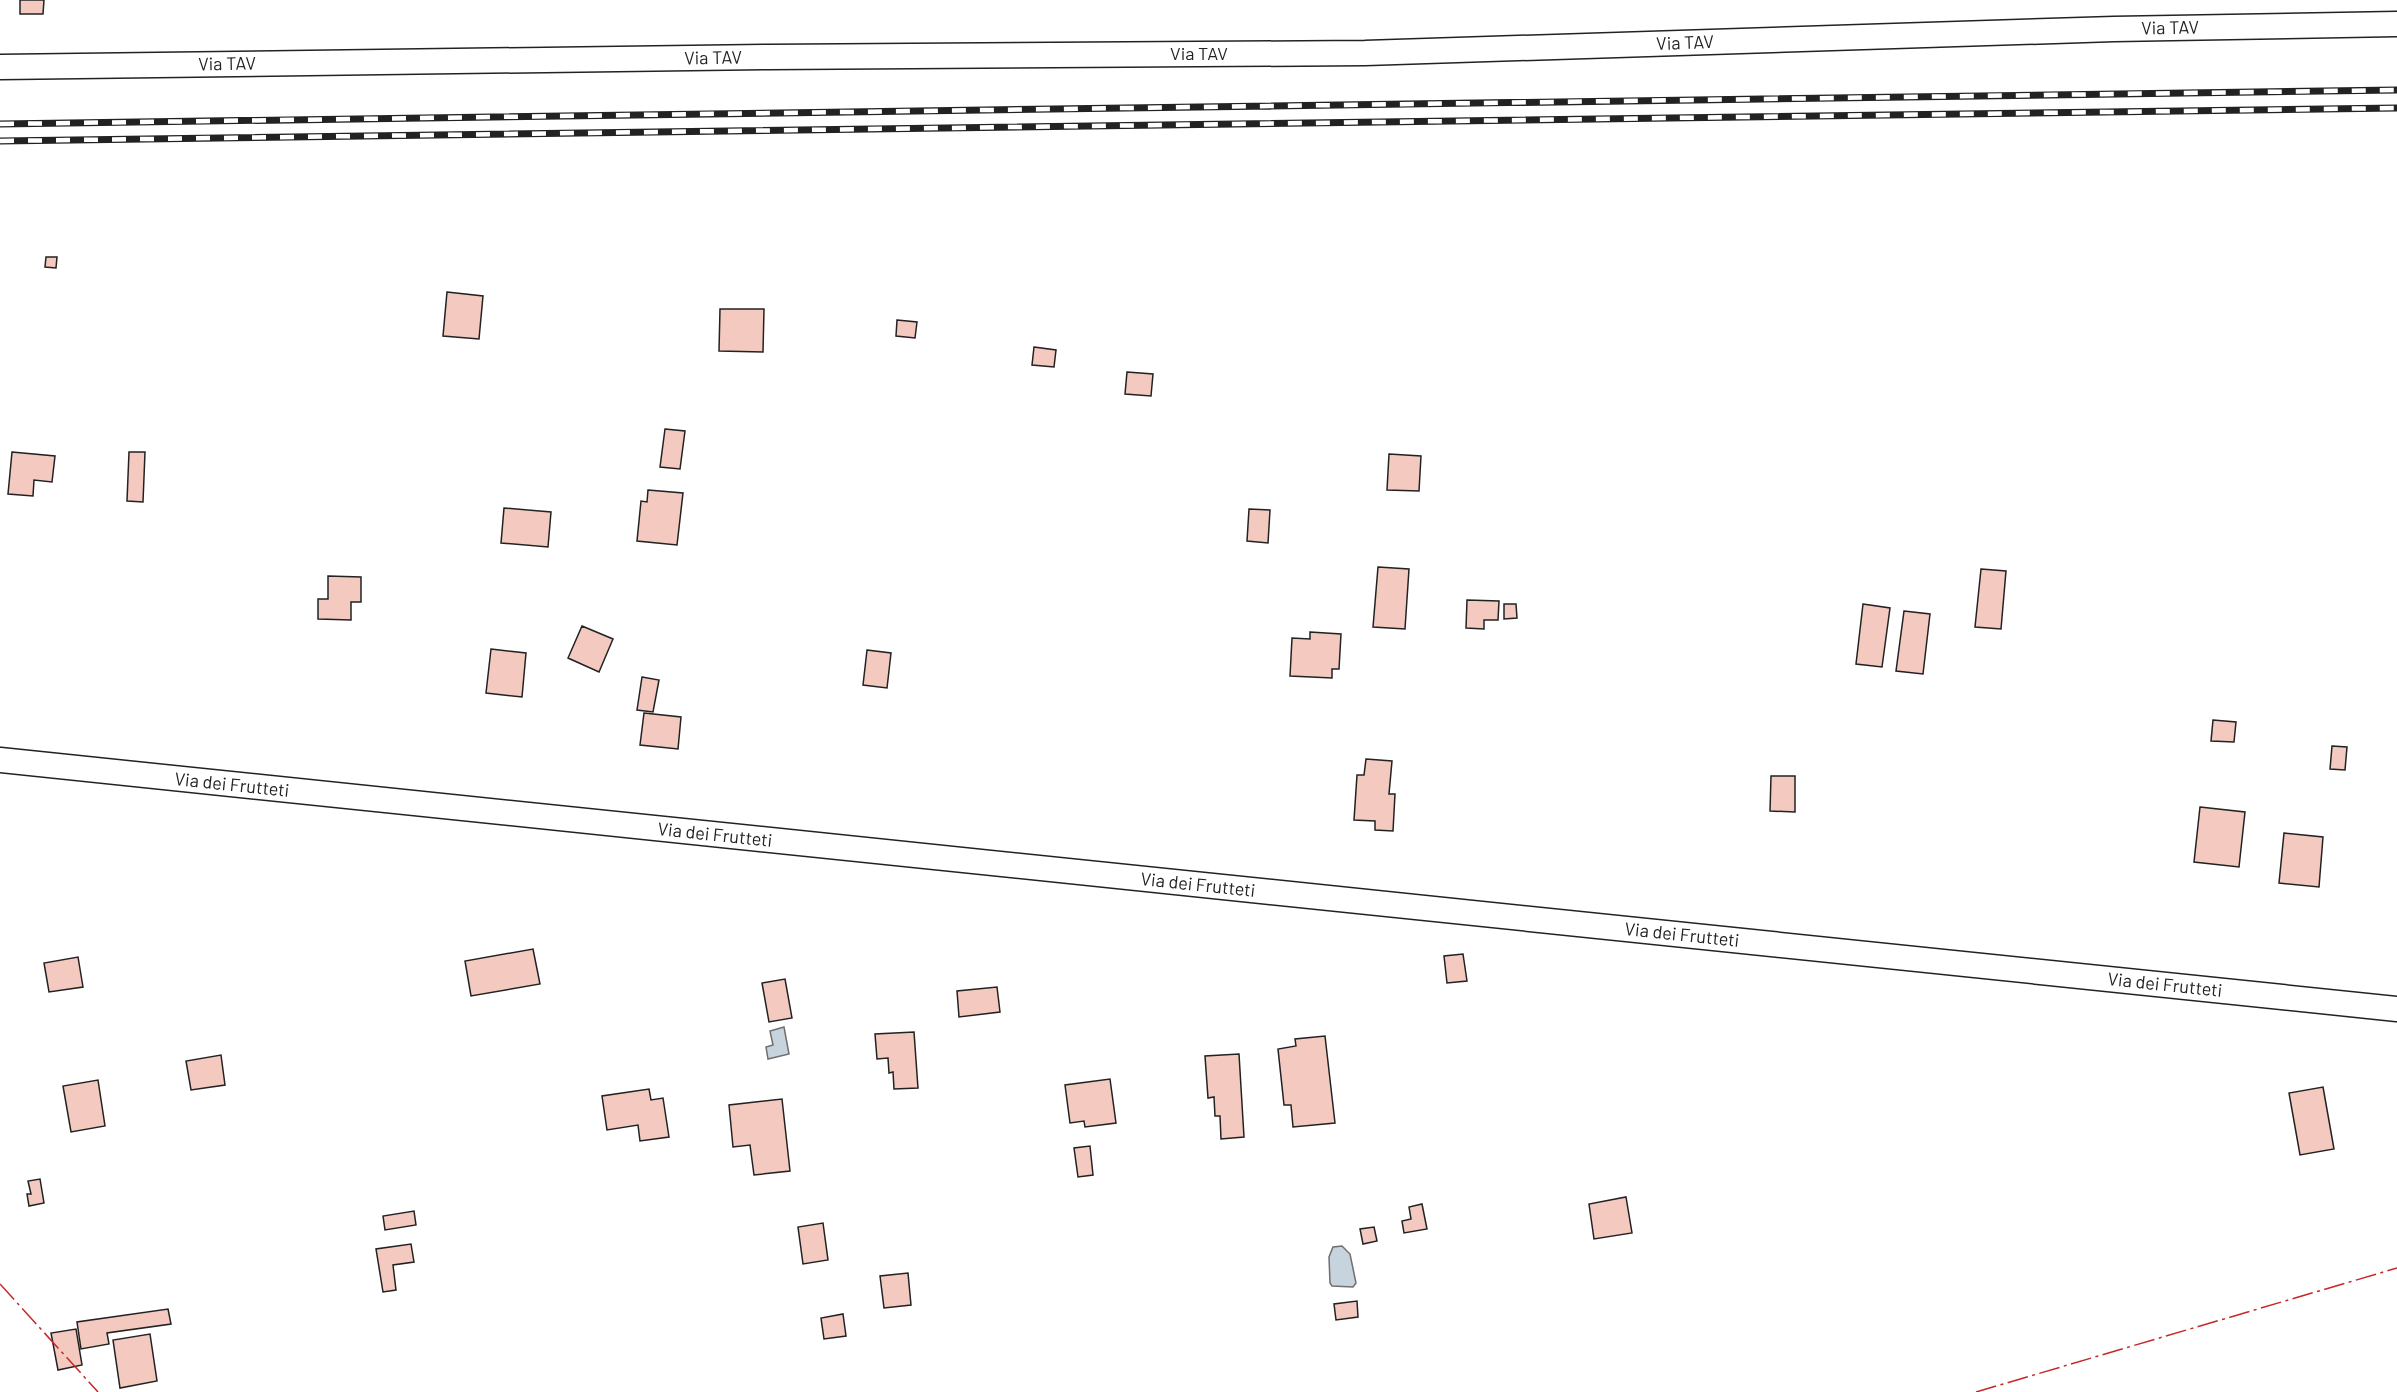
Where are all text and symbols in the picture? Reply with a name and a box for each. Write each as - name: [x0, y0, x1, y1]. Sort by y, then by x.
- street label: Via TAV: [2141, 15, 2200, 39]
- street label: Via TAV: [1656, 30, 1715, 54]
- street label: Via TAV: [1170, 42, 1228, 64]
- street label: Via TAV: [684, 45, 743, 69]
- street label: Via TAV: [198, 51, 257, 75]
- street label: Via dei Frutteti: [174, 767, 291, 801]
- street label: Via dei Frutteti: [657, 817, 774, 851]
- street label: Via dei Frutteti: [1140, 867, 1257, 901]
- street label: Via dei Frutteti: [1624, 917, 1741, 951]
- street label: Via dei Frutteti: [2107, 967, 2224, 1001]

